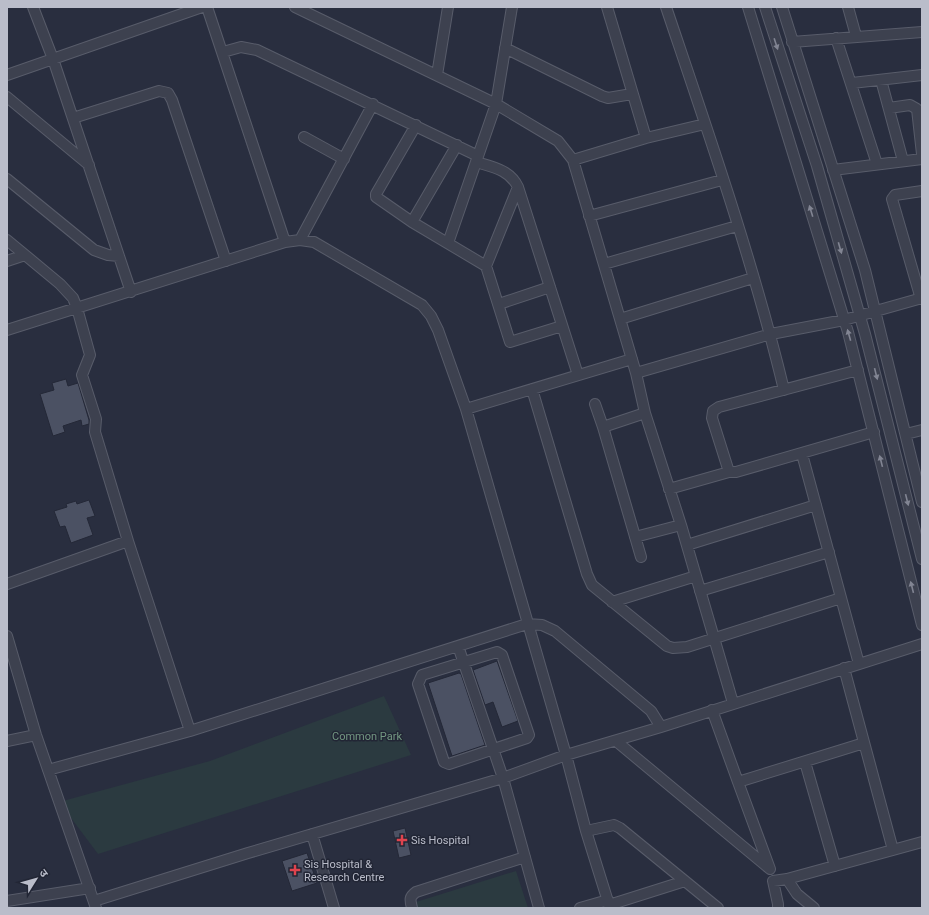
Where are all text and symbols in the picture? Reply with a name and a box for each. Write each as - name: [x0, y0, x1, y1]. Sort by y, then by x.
- one-way arrow: [773, 39, 779, 51]
- one-way arrow: [808, 204, 814, 216]
- one-way arrow: [837, 243, 843, 255]
- one-way arrow: [846, 329, 852, 341]
- one-way arrow: [873, 367, 879, 380]
- one-way arrow: [878, 455, 884, 467]
- one-way arrow: [905, 493, 911, 506]
- one-way arrow: [909, 581, 915, 594]
- park label: Common Park: [332, 730, 402, 743]
- marker: Sis Hospital: [396, 834, 408, 846]
- place label: Sis Hospital: [411, 834, 470, 847]
- place label: Sis Hospital & Research Centre: [304, 858, 385, 884]
- north arrow: [16, 859, 56, 899]
- marker: Sis Hospital & Research Centre: [289, 864, 301, 876]
- text: उ: [36, 867, 51, 880]

